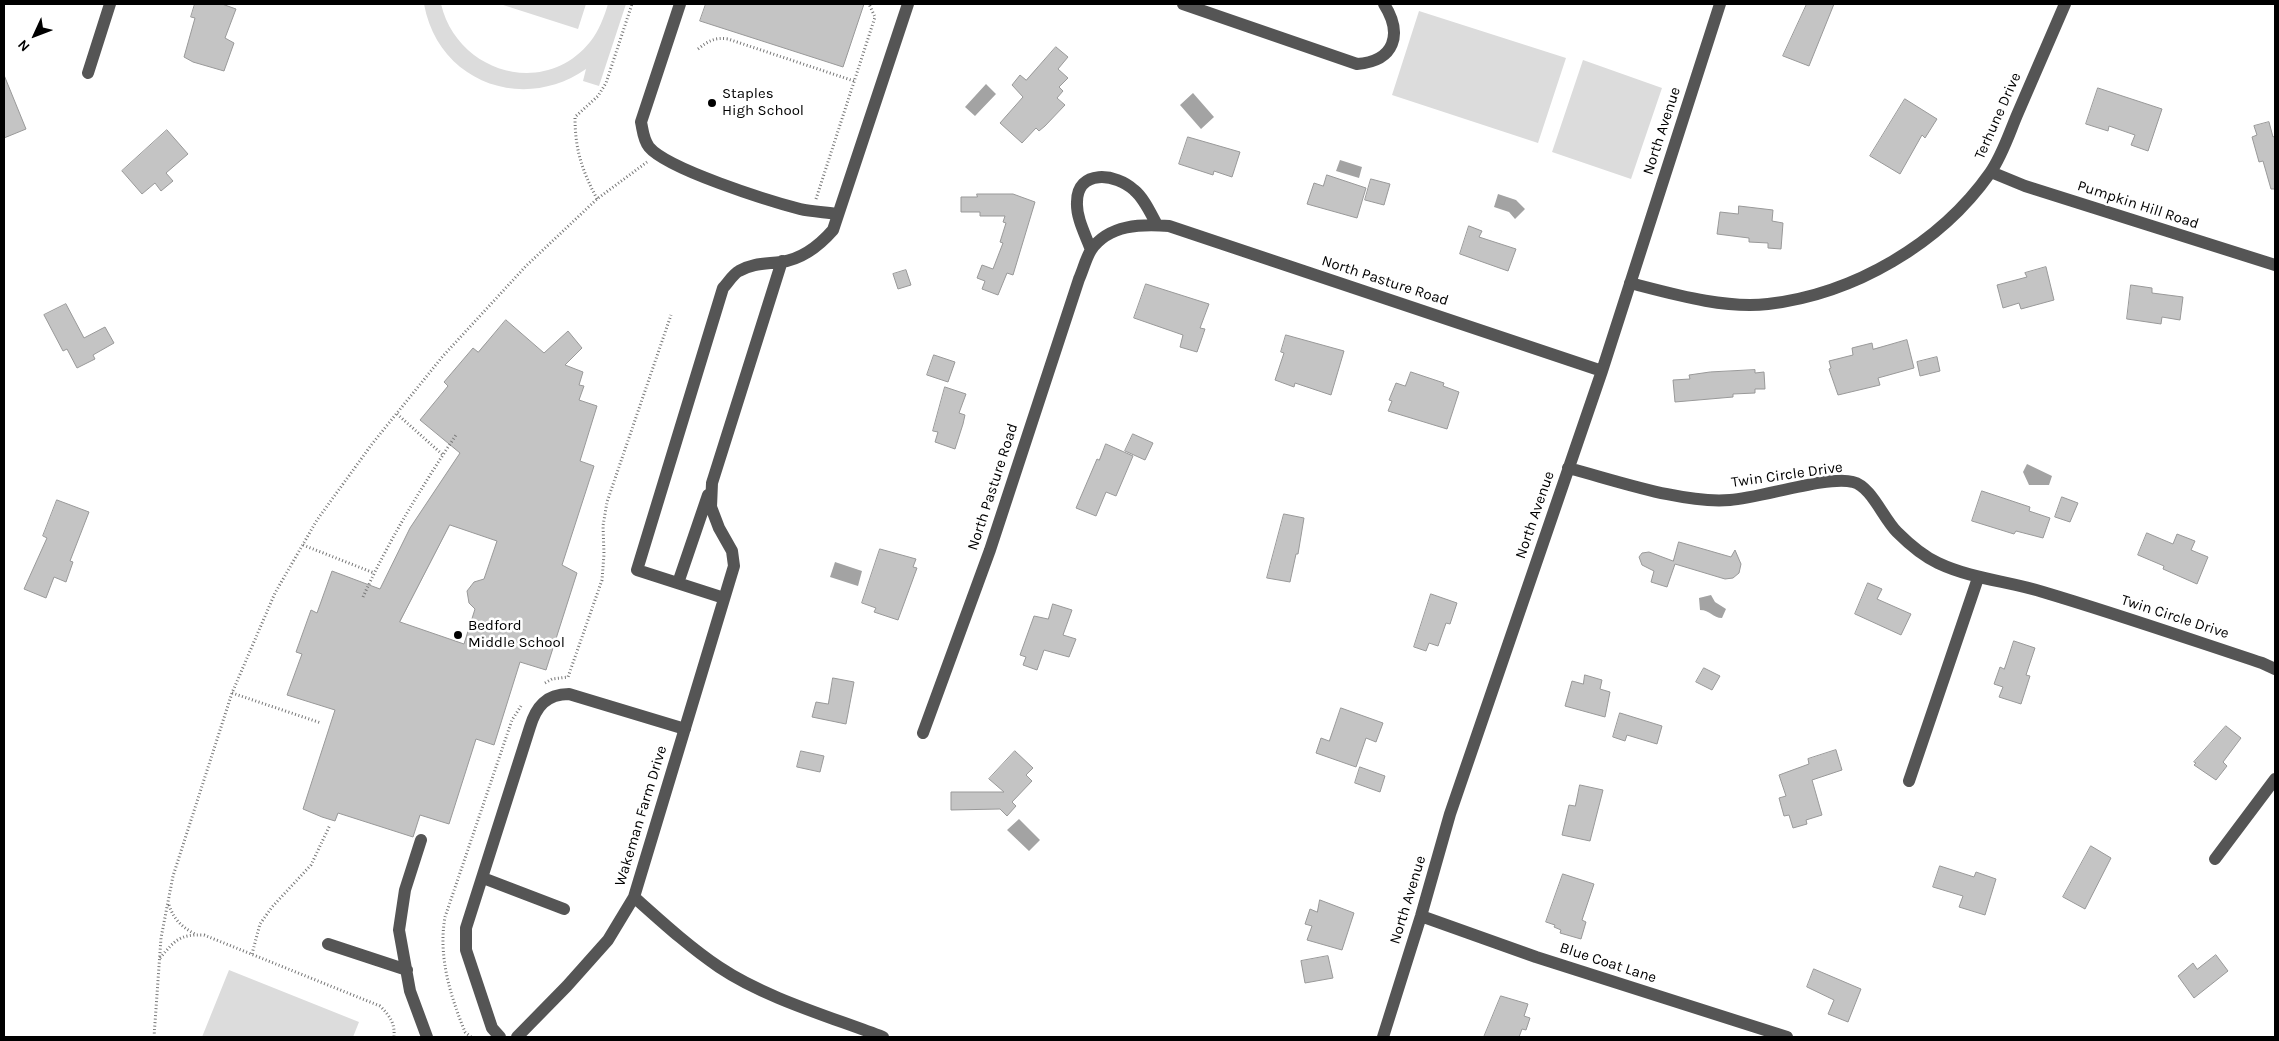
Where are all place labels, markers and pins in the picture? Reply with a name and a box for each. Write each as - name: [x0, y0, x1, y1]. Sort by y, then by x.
- place label: Staples High School: [722, 85, 804, 120]
- marker: Staples High School: [706, 97, 718, 109]
- place label: Bedford Middle School: [468, 617, 565, 652]
- marker: Bedford Middle School: [452, 629, 464, 641]

